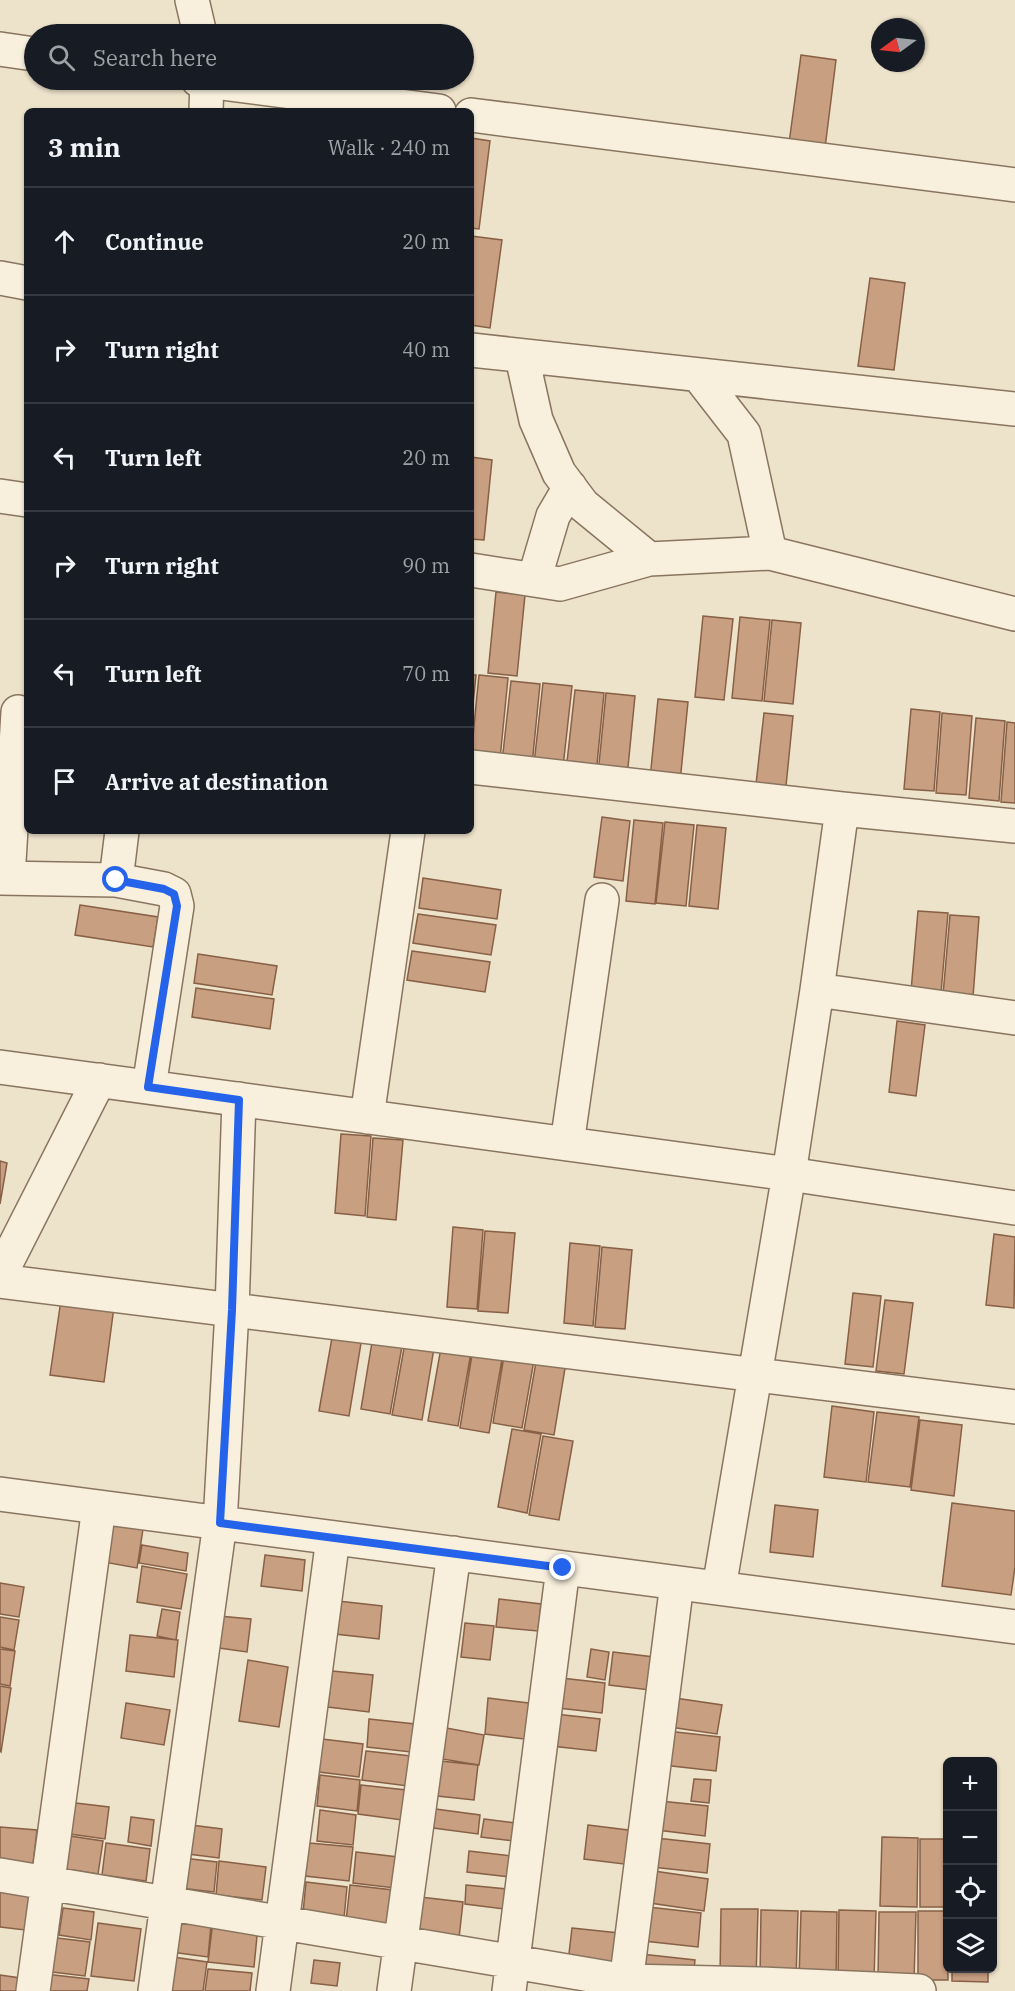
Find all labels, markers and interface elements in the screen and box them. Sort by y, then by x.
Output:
north arrow [871,18,925,72]
search box [24,24,474,90]
icon: search [45,41,78,74]
text: Search here [93,43,217,72]
text: 3 min [48,130,121,164]
text: Walk · 240 m [328,134,450,161]
icon: ahead [48,225,81,258]
text: Continue [105,227,204,256]
text: 20 m [402,228,450,255]
icon: right [48,333,81,366]
text: Turn right [105,335,219,364]
text: 40 m [402,336,450,363]
icon: left [48,441,81,474]
text: Turn left [105,443,201,472]
text: 20 m [402,444,450,471]
icon: right [48,549,81,582]
text: Turn right [105,551,219,580]
text: 90 m [402,552,450,579]
icon: left [48,657,81,690]
text: Turn left [105,659,201,688]
text: 70 m [402,660,450,687]
icon: arrive [48,765,81,798]
text: Arrive at destination [105,767,328,796]
route start [102,866,128,892]
route end [549,1554,575,1580]
map controls [943,1757,997,1973]
button: + [943,1757,997,1811]
button: − [943,1811,997,1865]
button: locate [943,1865,997,1919]
button: layers [943,1919,997,1973]

